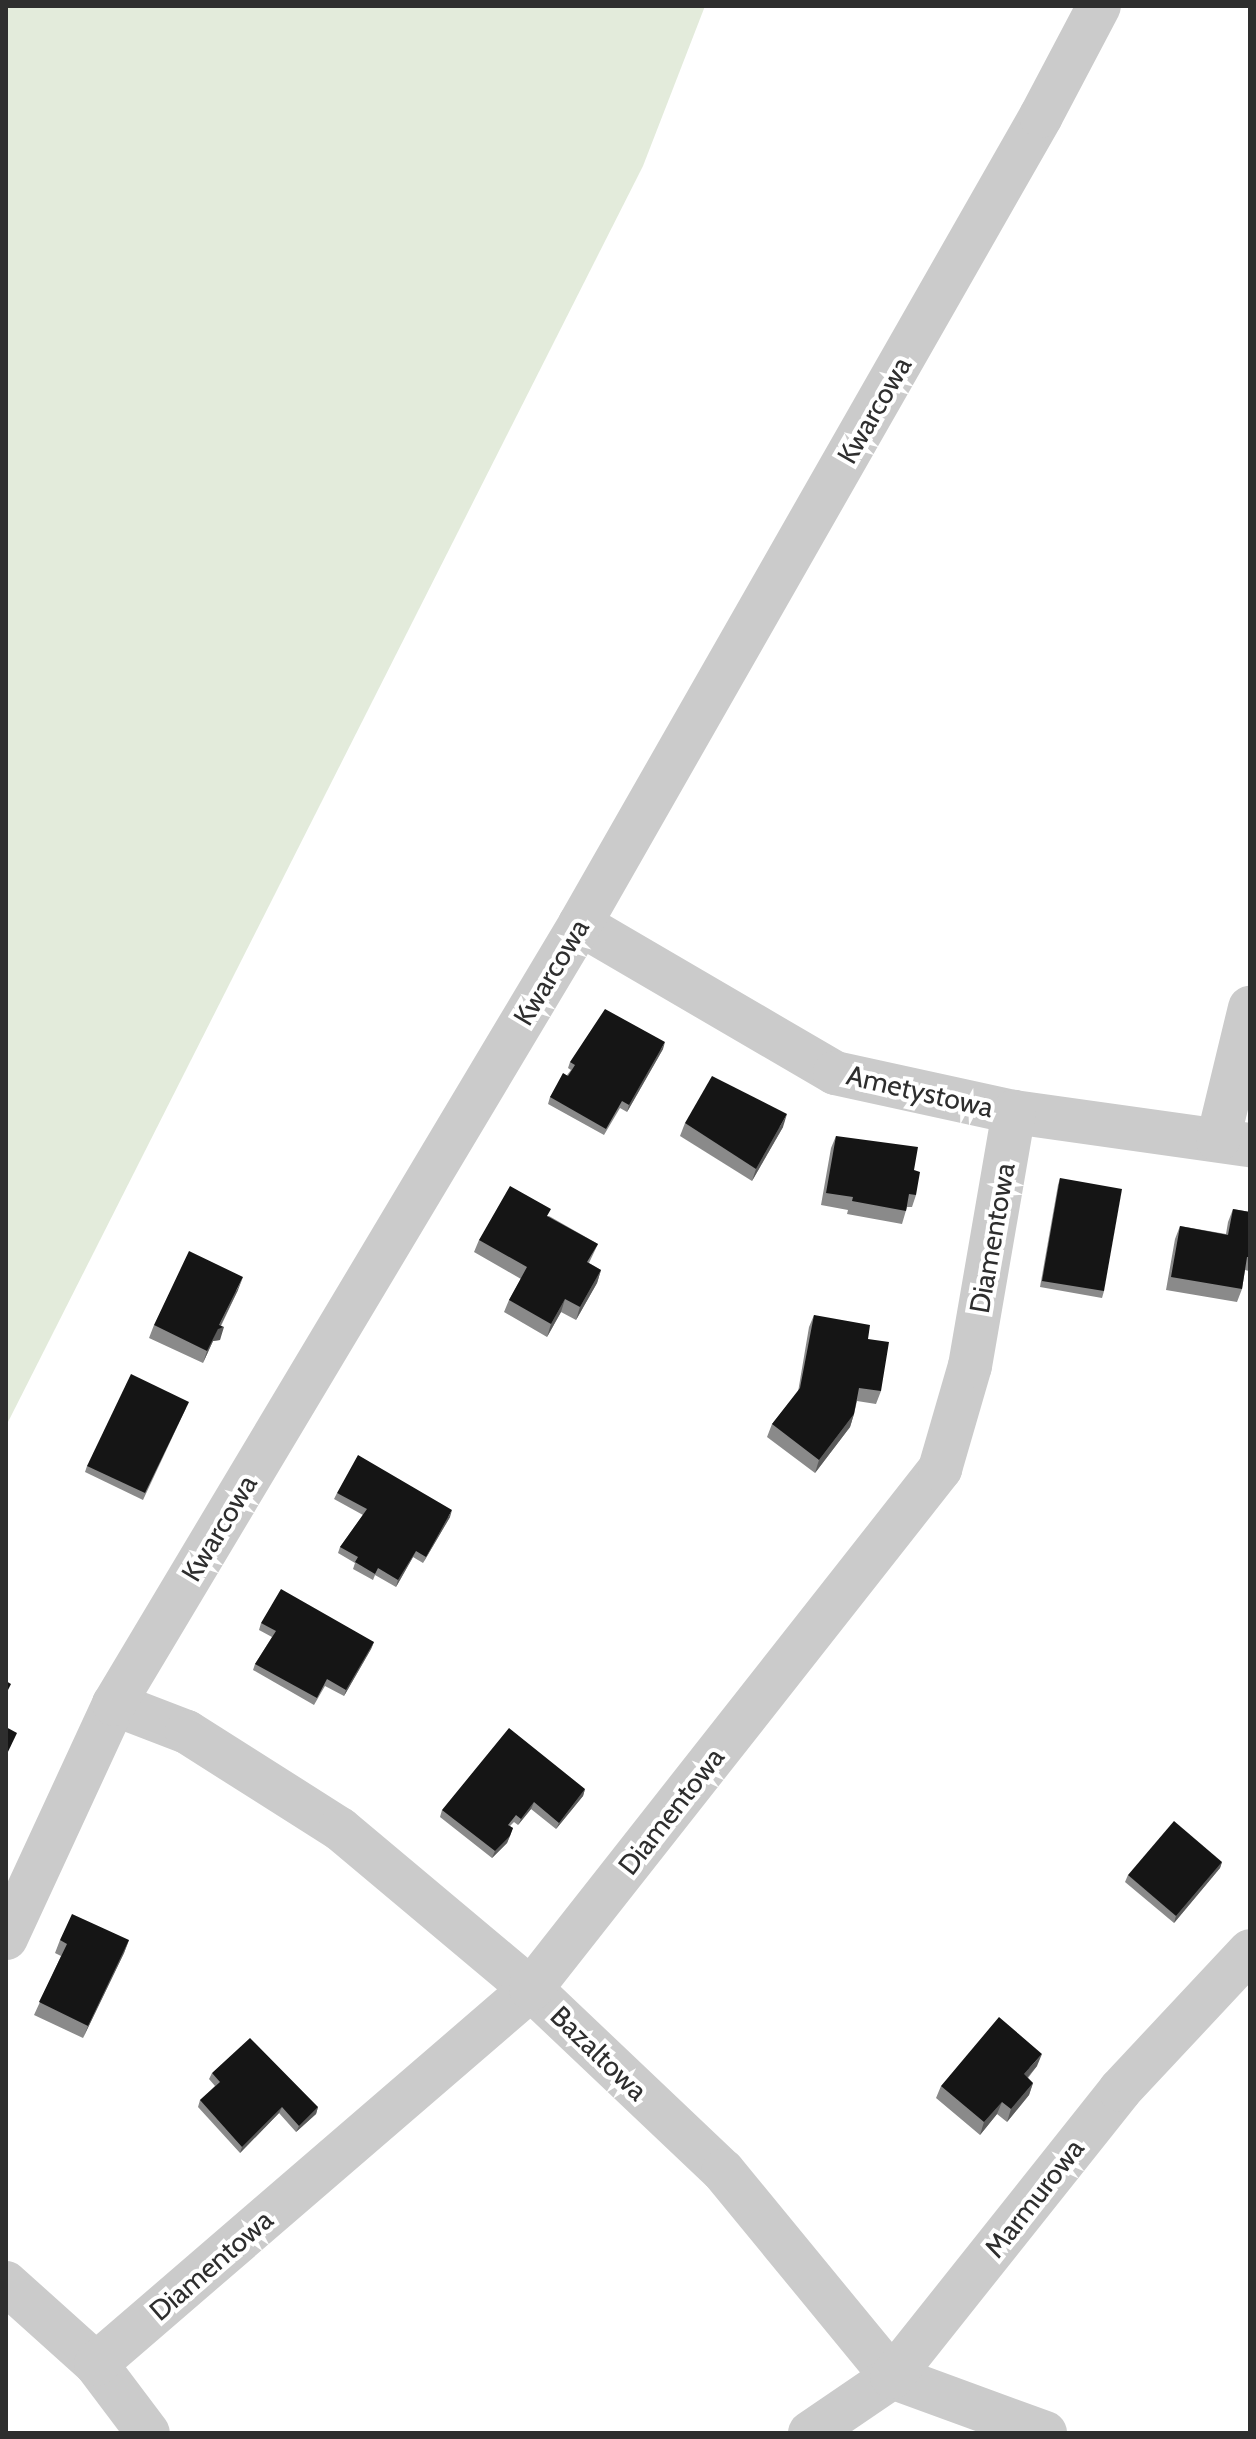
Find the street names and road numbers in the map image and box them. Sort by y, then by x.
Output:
street label: Kwarcowa [830,350,918,470]
street label: Kwarcowa [506,913,596,1031]
street label: Ametystowa [843,1058,997,1124]
street label: Diamentowa [962,1160,1022,1316]
street label: Kwarcowa [174,1469,264,1587]
street label: Diamentowa [611,1741,731,1881]
street label: Bazaltowa [544,1999,654,2107]
street label: Marmurowa [977,2132,1091,2264]
street label: Diamentowa [143,2202,279,2328]

